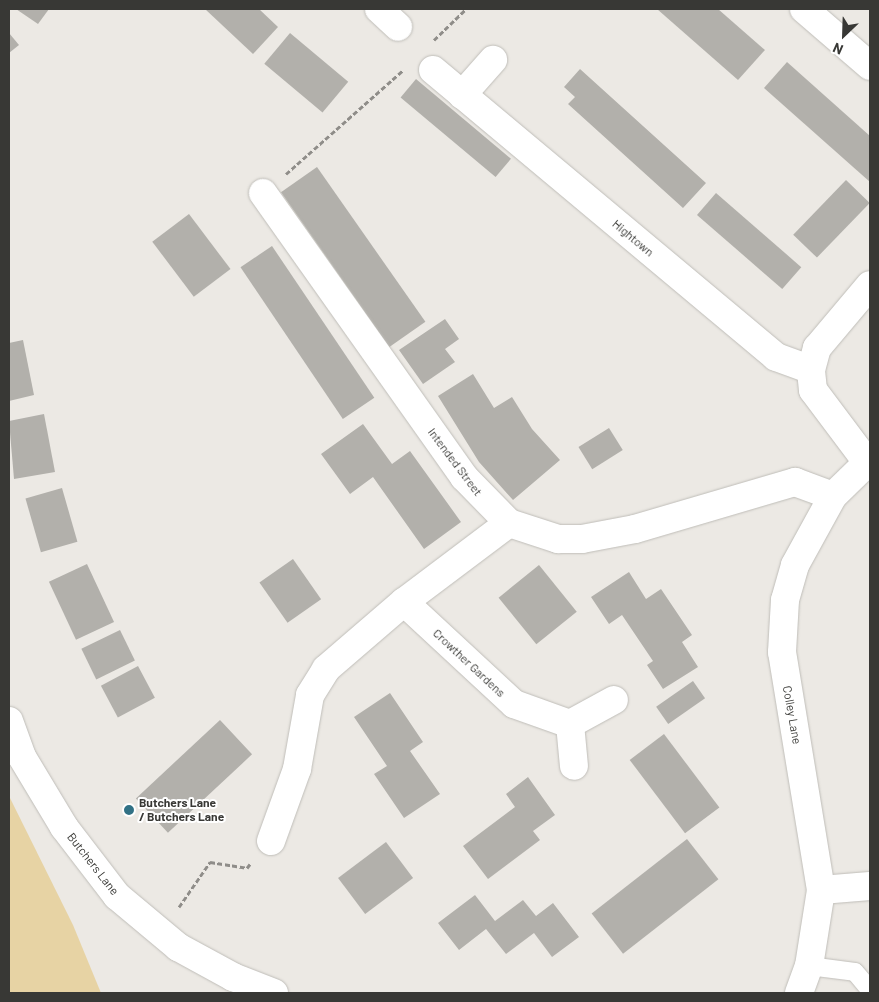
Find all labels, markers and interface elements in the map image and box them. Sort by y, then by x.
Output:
north arrow [819,10,869,60]
text: N [830,40,845,59]
street label: Hightown [609,217,657,259]
street label: Intended Street [425,425,485,499]
street label: Crowther Gardens [430,626,508,700]
street label: Colley Lane [780,685,804,745]
place label: Butchers Lane / Butchers Lane [139,796,224,824]
marker: Butchers Lane / Butchers Lane [123,804,135,816]
street label: Butchers Lane [64,830,122,898]

